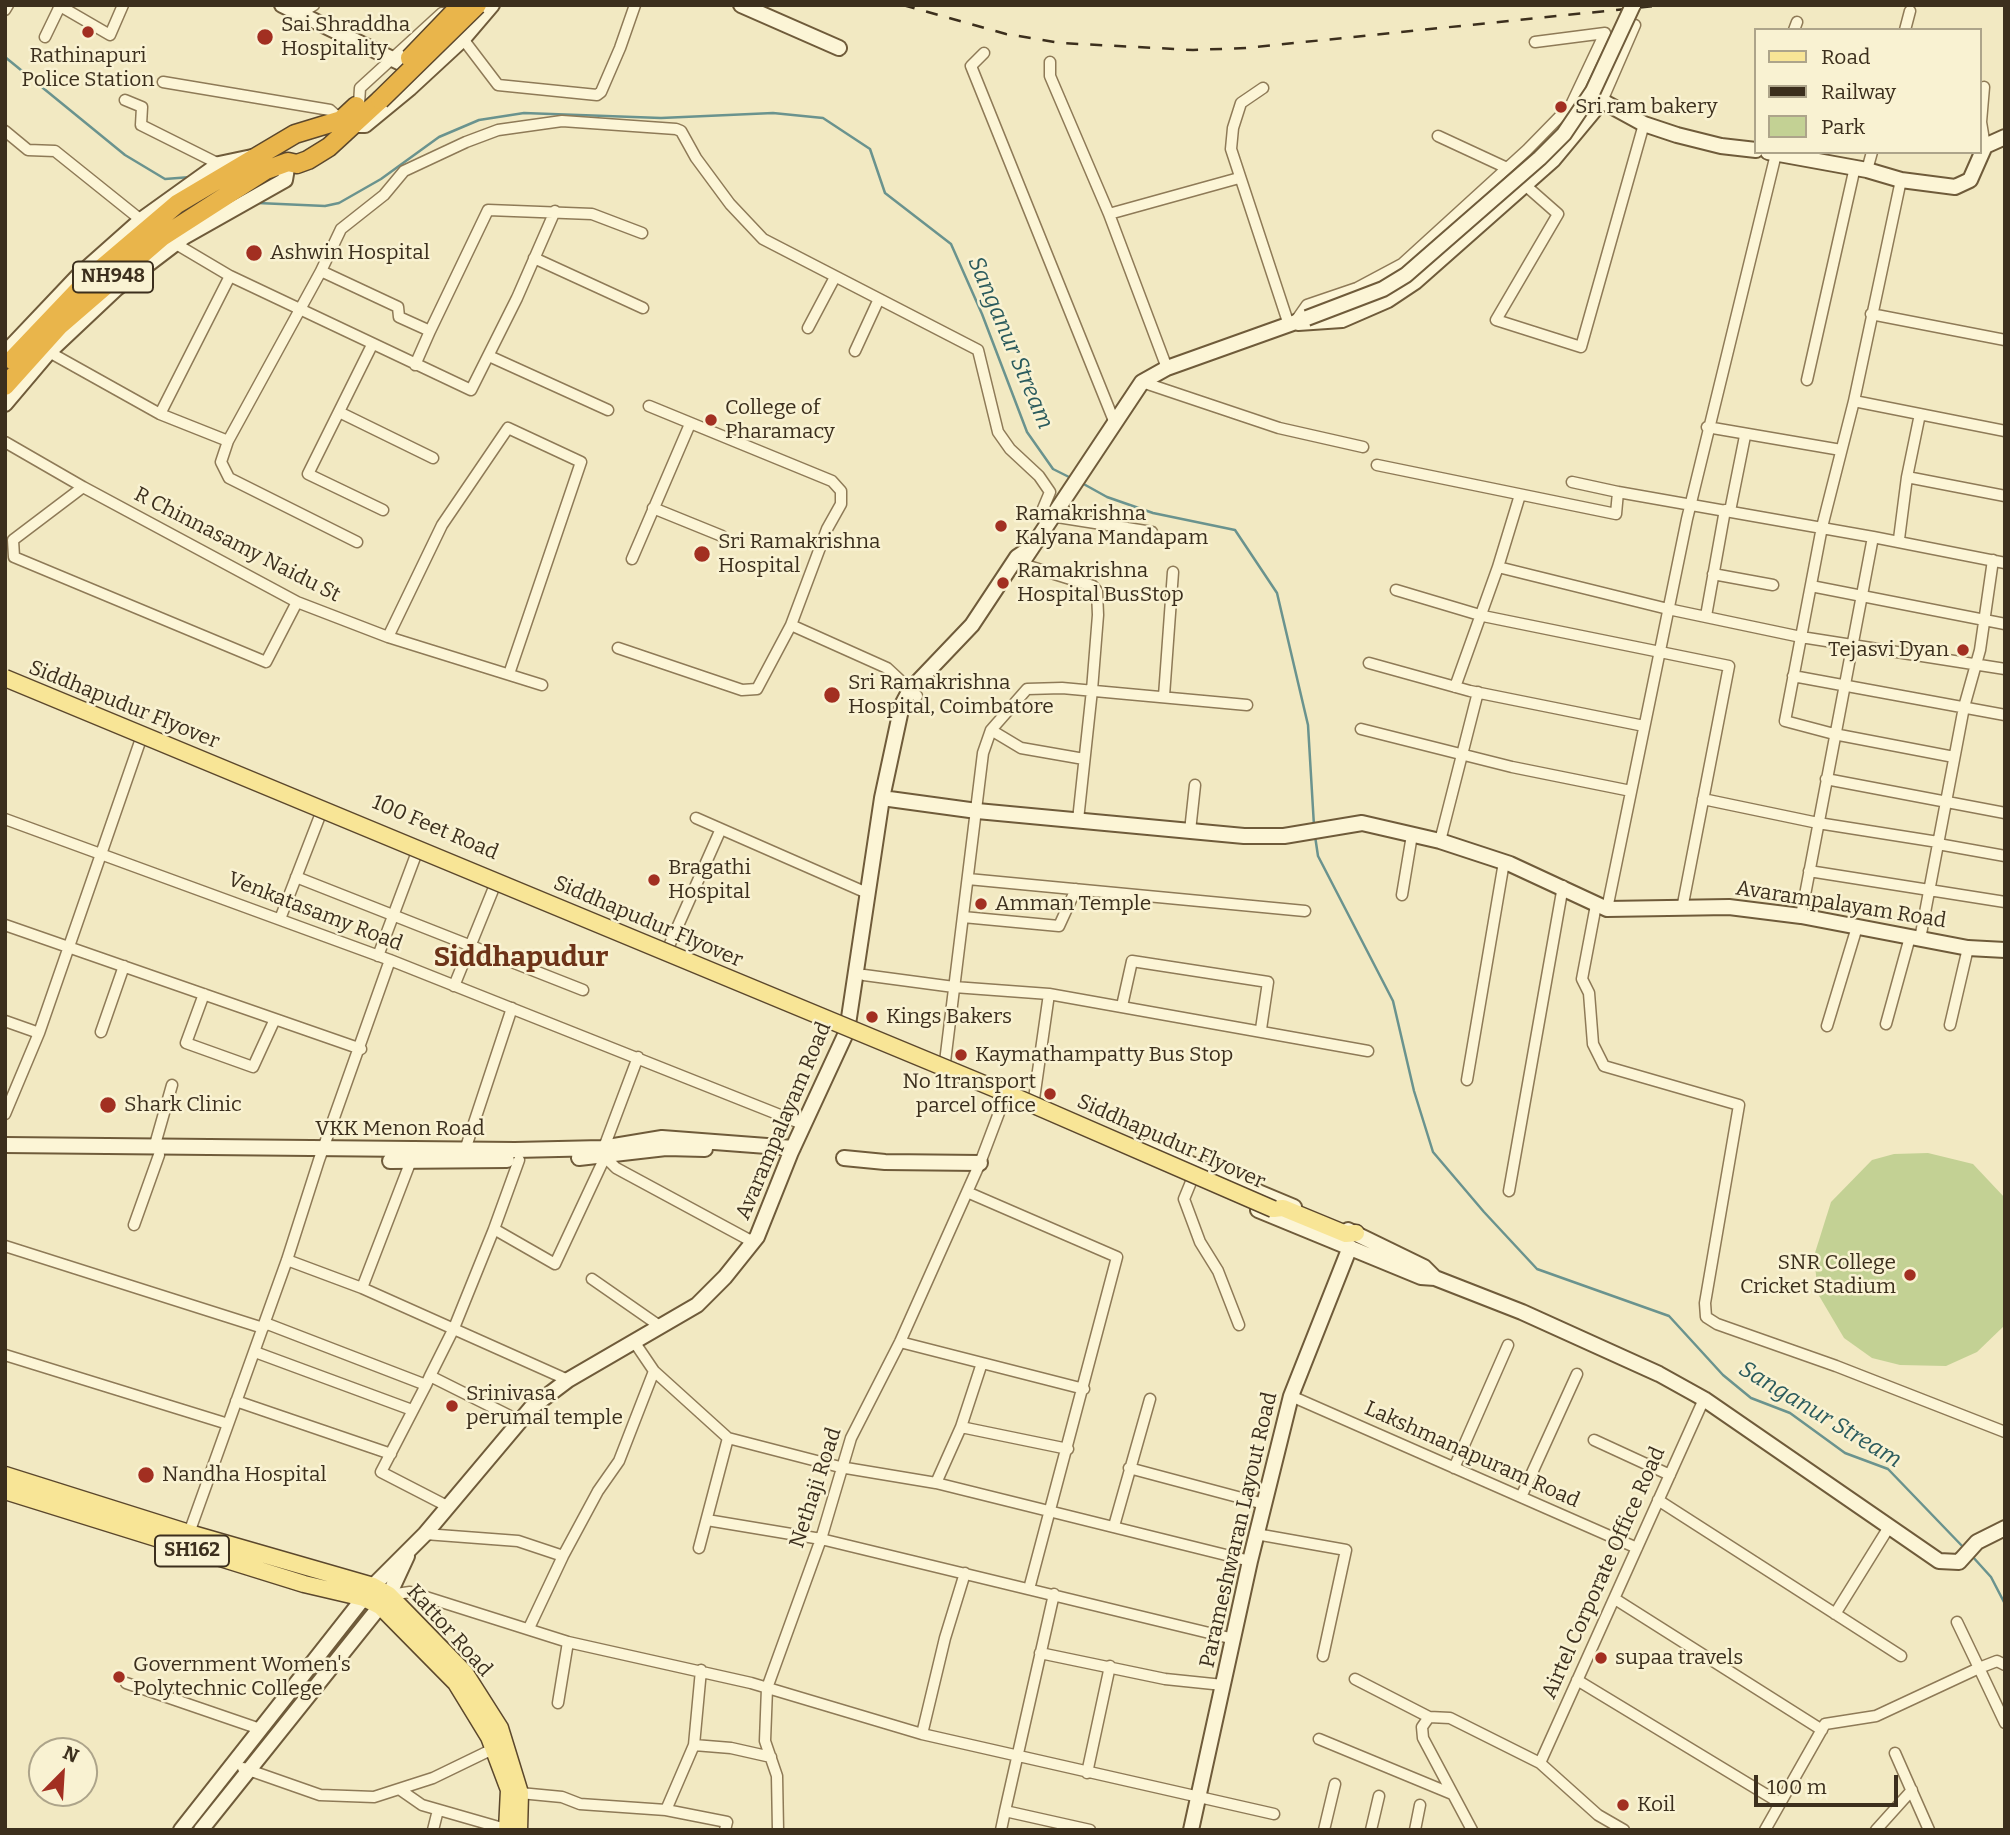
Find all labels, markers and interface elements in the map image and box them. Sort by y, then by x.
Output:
place label: Sai Shraddha Hospitality [281,12,410,62]
marker: Rathinapuri Police Station [80,24,96,40]
marker: Sai Shraddha Hospitality [255,27,275,47]
legend [1755,28,1982,154]
place label: Rathinapuri Police Station [21,43,155,93]
text: Road [1821,44,1870,70]
text: Railway [1821,79,1896,105]
place label: Sri ram bakery [1575,94,1718,120]
marker: Sri ram bakery [1553,99,1569,115]
text: Park [1821,114,1865,140]
place label: Ashwin Hospital [270,240,430,266]
marker: Ashwin Hospital [244,243,264,263]
water label: Sanganur Stream [961,253,1059,433]
road number: NH948 [73,262,153,292]
place label: College of Pharamacy [725,395,835,445]
marker: College of Pharamacy [703,412,719,428]
street label: R Chinnasamy Naidu St [130,482,344,608]
place label: Ramakrishna Kalyana Mandapam [1015,501,1208,551]
marker: Ramakrishna Kalyana Mandapam [993,518,1009,534]
place label: Sri Ramakrishna Hospital [718,529,881,579]
marker: Sri Ramakrishna Hospital [692,544,712,564]
place label: Ramakrishna Hospital BusStop [1017,558,1184,608]
marker: Ramakrishna Hospital BusStop [995,575,1011,591]
place label: Tejasvi Dyan [1828,637,1949,663]
marker: Tejasvi Dyan [1955,642,1971,658]
street label: Siddhapudur Flyover [25,655,223,755]
place label: Sri Ramakrishna Hospital, Coimbatore [848,670,1054,720]
marker: Sri Ramakrishna Hospital, Coimbatore [822,685,842,705]
street label: 100 Feet Road [368,790,502,866]
place label: Bragathi Hospital [668,855,751,905]
street label: Venkatasamy Road [224,867,406,957]
street label: Siddhapudur Flyover [550,871,746,973]
marker: Bragathi Hospital [646,872,662,888]
street label: Avarampalayam Road [1734,876,1948,934]
place label: Amman Temple [995,891,1151,917]
marker: Amman Temple [973,896,989,912]
district label: Siddhapudur [434,941,608,975]
place label: Kings Bakers [886,1004,1012,1030]
marker: Kings Bakers [864,1009,880,1025]
street label: Avarampalayam Road [731,1018,837,1224]
place label: Kaymathampatty Bus Stop [975,1042,1233,1068]
marker: Kaymathampatty Bus Stop [953,1047,969,1063]
place label: No 1transport parcel office [902,1069,1036,1119]
marker: No 1transport parcel office [1042,1086,1058,1102]
street label: Siddhapudur Flyover [1073,1089,1269,1195]
place label: Shark Clinic [124,1092,242,1118]
marker: Shark Clinic [98,1095,118,1115]
street label: VKK Menon Road [315,1116,485,1142]
place label: SNR College Cricket Stadium [1740,1250,1896,1300]
marker: SNR College Cricket Stadium [1902,1267,1918,1283]
water label: Sanganur Stream [1734,1356,1906,1474]
place label: Srinivasa perumal temple [466,1381,623,1431]
street label: Parameshwaran Layout Road [1195,1390,1283,1670]
street label: Lakshmanapuram Road [1361,1396,1583,1514]
marker: Srinivasa perumal temple [444,1398,460,1414]
street label: Nethaji Road [785,1425,847,1551]
street label: Airtel Corporate Office Road [1537,1443,1671,1703]
place label: Nandha Hospital [162,1462,326,1488]
marker: Nandha Hospital [136,1465,156,1485]
road number: SH162 [155,1536,229,1567]
street label: Kattor Road [401,1580,497,1682]
place label: supaa travels [1615,1645,1743,1671]
marker: supaa travels [1593,1650,1609,1666]
place label: Government Women's Polytechnic College [133,1652,351,1702]
marker: Government Women's Polytechnic College [111,1669,127,1685]
north arrow [28,1737,98,1807]
text: N [60,1741,82,1768]
scale bar [1758,1762,1902,1806]
text: 100 m [1767,1774,1827,1800]
place label: Koil [1637,1792,1675,1818]
marker: Koil [1615,1797,1631,1813]

